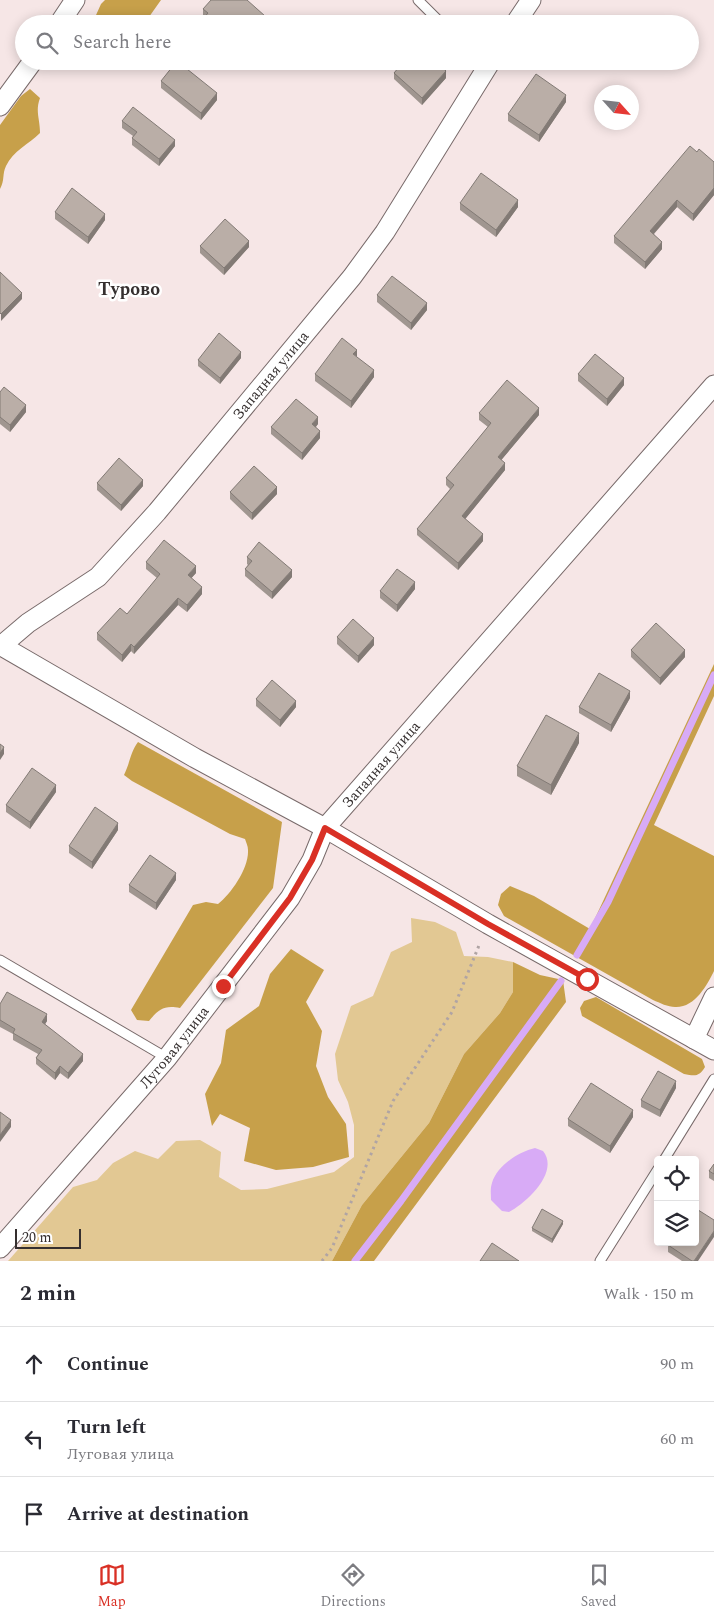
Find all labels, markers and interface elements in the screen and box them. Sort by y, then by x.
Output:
search box [15,15,699,70]
text: Search here [73,28,172,57]
icon: search [33,29,61,57]
north arrow [594,85,639,130]
district label: Турово [98,276,160,303]
street label: Западная улица [227,325,315,425]
street label: Западная улица [336,715,427,813]
route start [576,968,599,991]
route end [212,975,235,998]
street label: Луговая улица [134,1001,215,1094]
map controls [654,1156,699,1246]
button: locate [654,1156,699,1201]
button: layers [654,1201,699,1246]
scale bar [15,1226,81,1249]
text: 20 m [22,1227,52,1248]
text: 2 min [20,1278,76,1310]
text: Walk · 150 m [603,1282,694,1306]
icon: ahead [20,1350,48,1378]
text: Continue [67,1350,149,1379]
text: 90 m [660,1352,694,1376]
text: Turn left [67,1413,146,1442]
icon: left [20,1425,48,1453]
text: 60 m [660,1427,694,1451]
text: Луговая улица [67,1442,174,1466]
icon: arrive [20,1500,48,1528]
text: Arrive at destination [67,1500,249,1529]
tab: Map [97,1561,126,1612]
tab: Directions [320,1561,386,1612]
tab: Saved [581,1561,617,1612]

